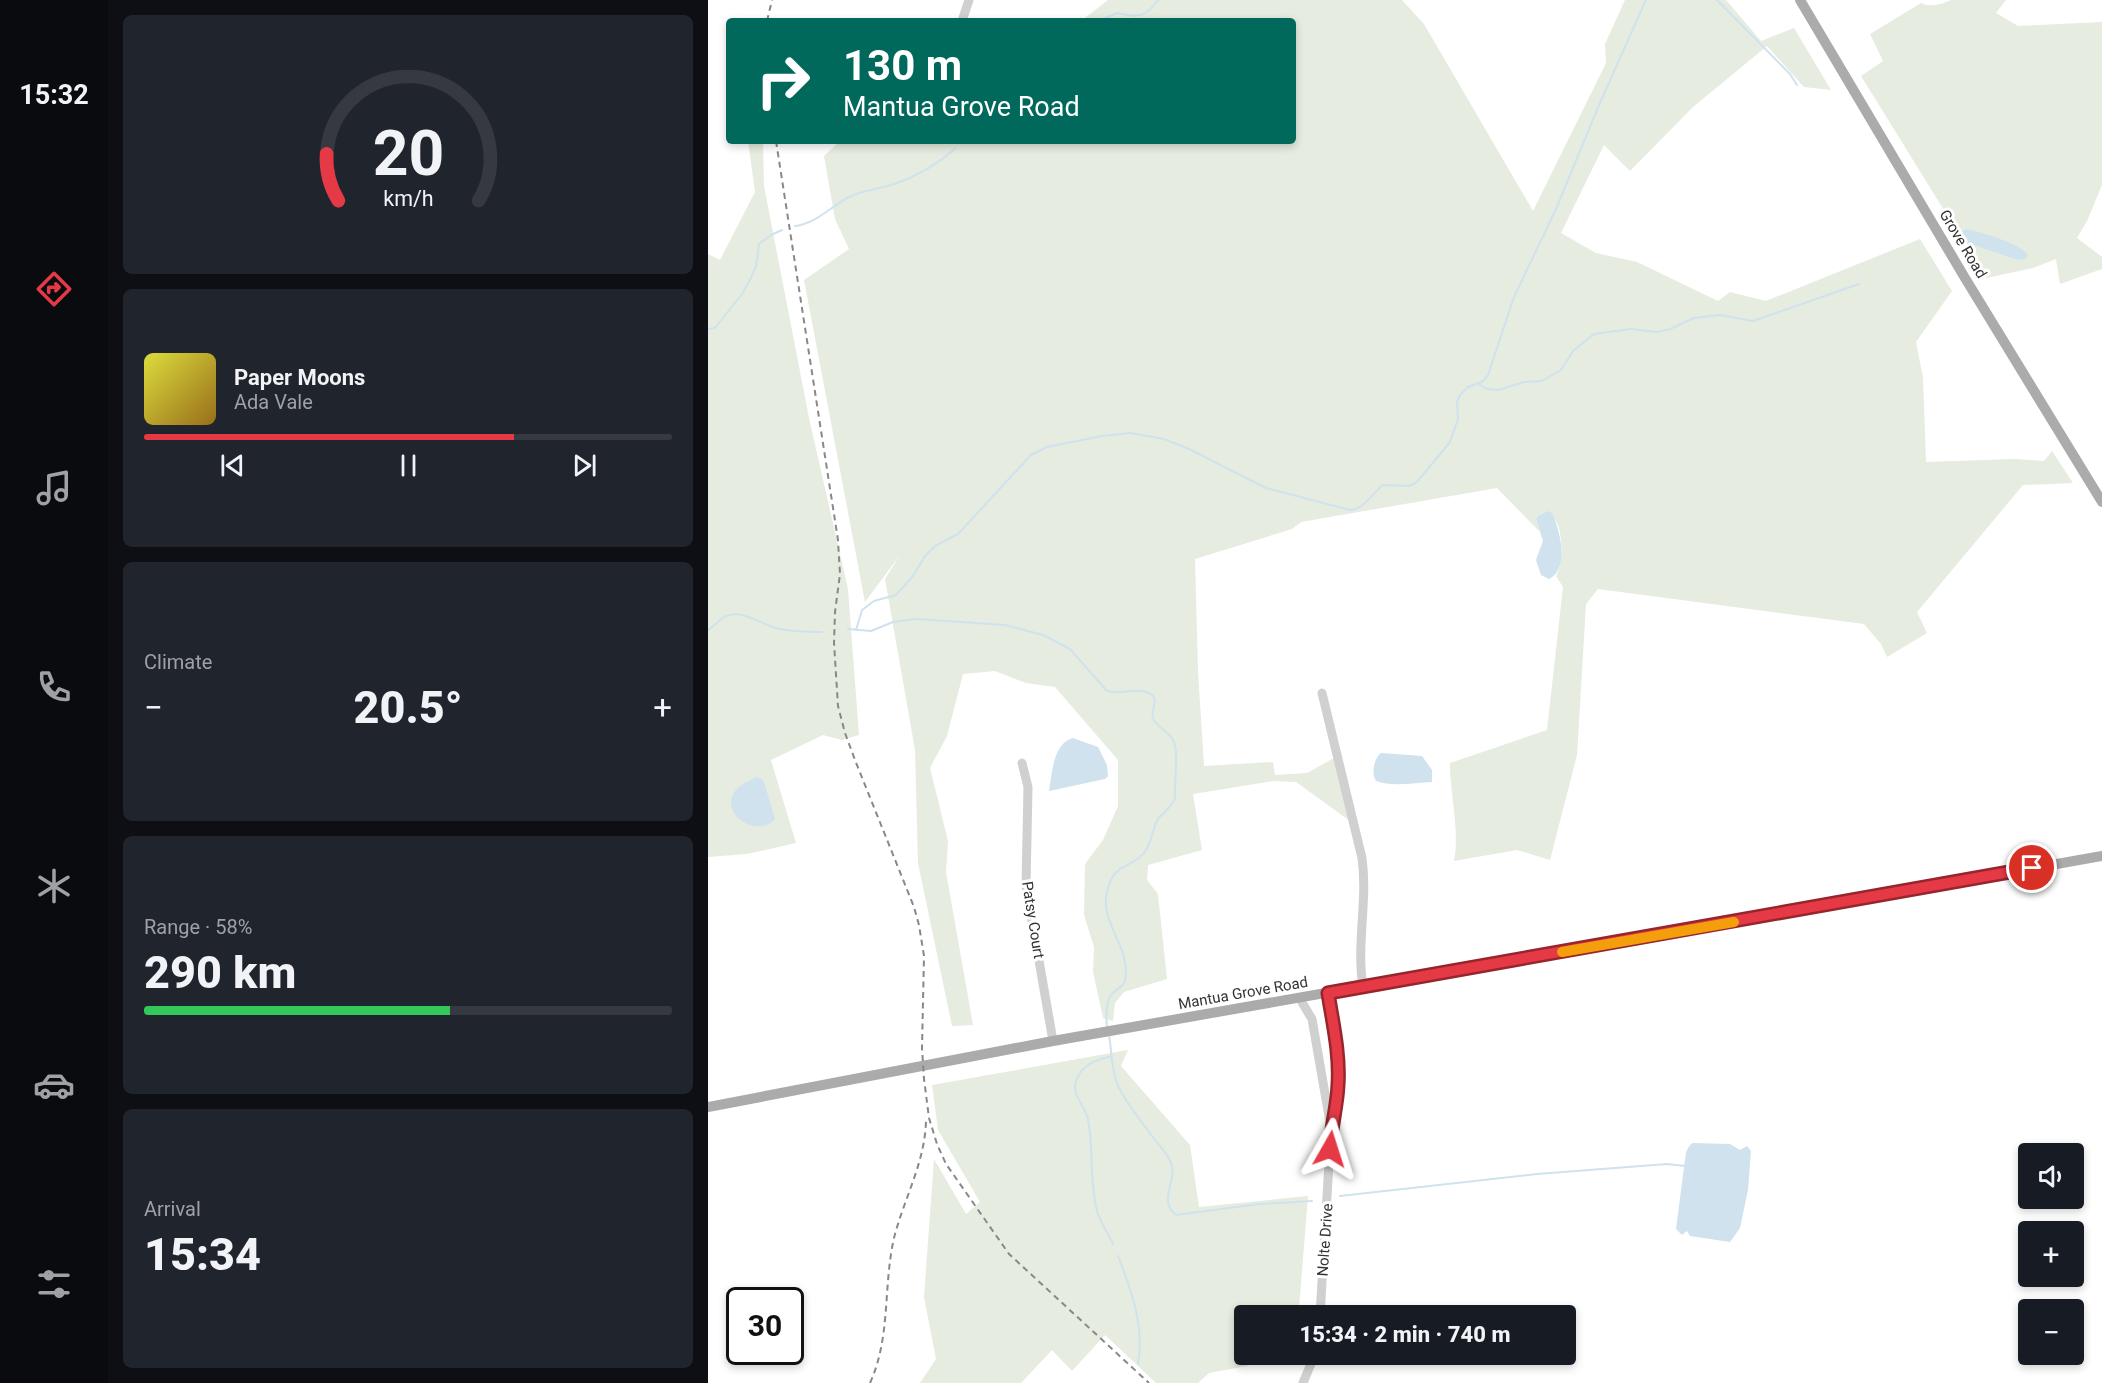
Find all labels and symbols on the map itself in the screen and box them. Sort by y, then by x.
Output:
street label: Grove Road [1935,206,1991,282]
pin [2006,842,2057,893]
street label: Patsy Court [1018,880,1048,960]
street label: Mantua Grove Road [1177,973,1309,1013]
position arrow [1298,1117,1362,1181]
street label: Nolte Drive [1313,1203,1337,1277]
speed limit sign: 30 [726,1287,804,1365]

